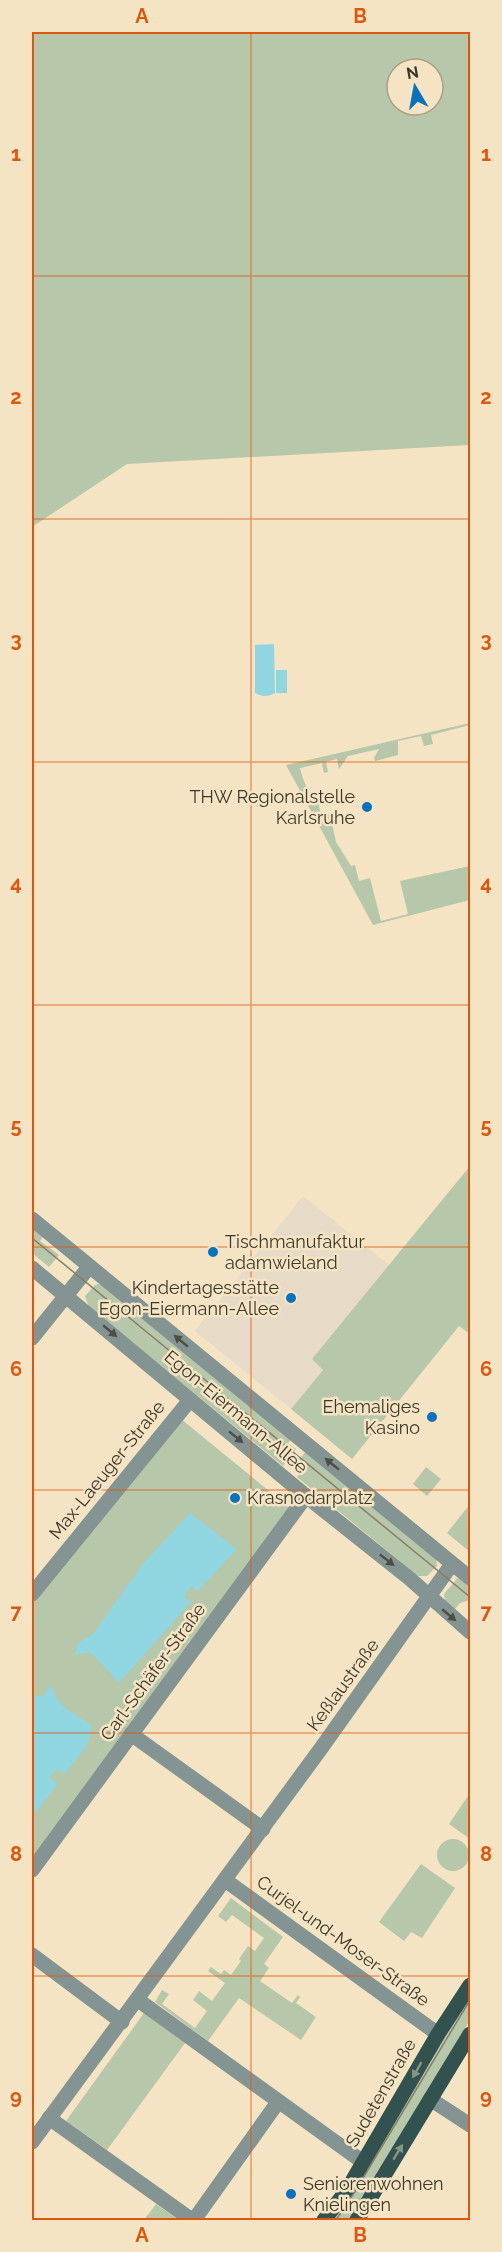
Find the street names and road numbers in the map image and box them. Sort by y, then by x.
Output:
street label: Egon-Eiermann-Allee [160,1346,312,1478]
street label: Max-Laeuger-Straße [44,1396,169,1543]
street label: Carl-Schäfer-Straße [96,1599,210,1744]
street label: Keßlaustraße [302,1634,383,1735]
street label: Curjel-und-Moser-Straße [253,1871,434,2011]
street label: Sudetenstraße [341,2035,420,2151]

